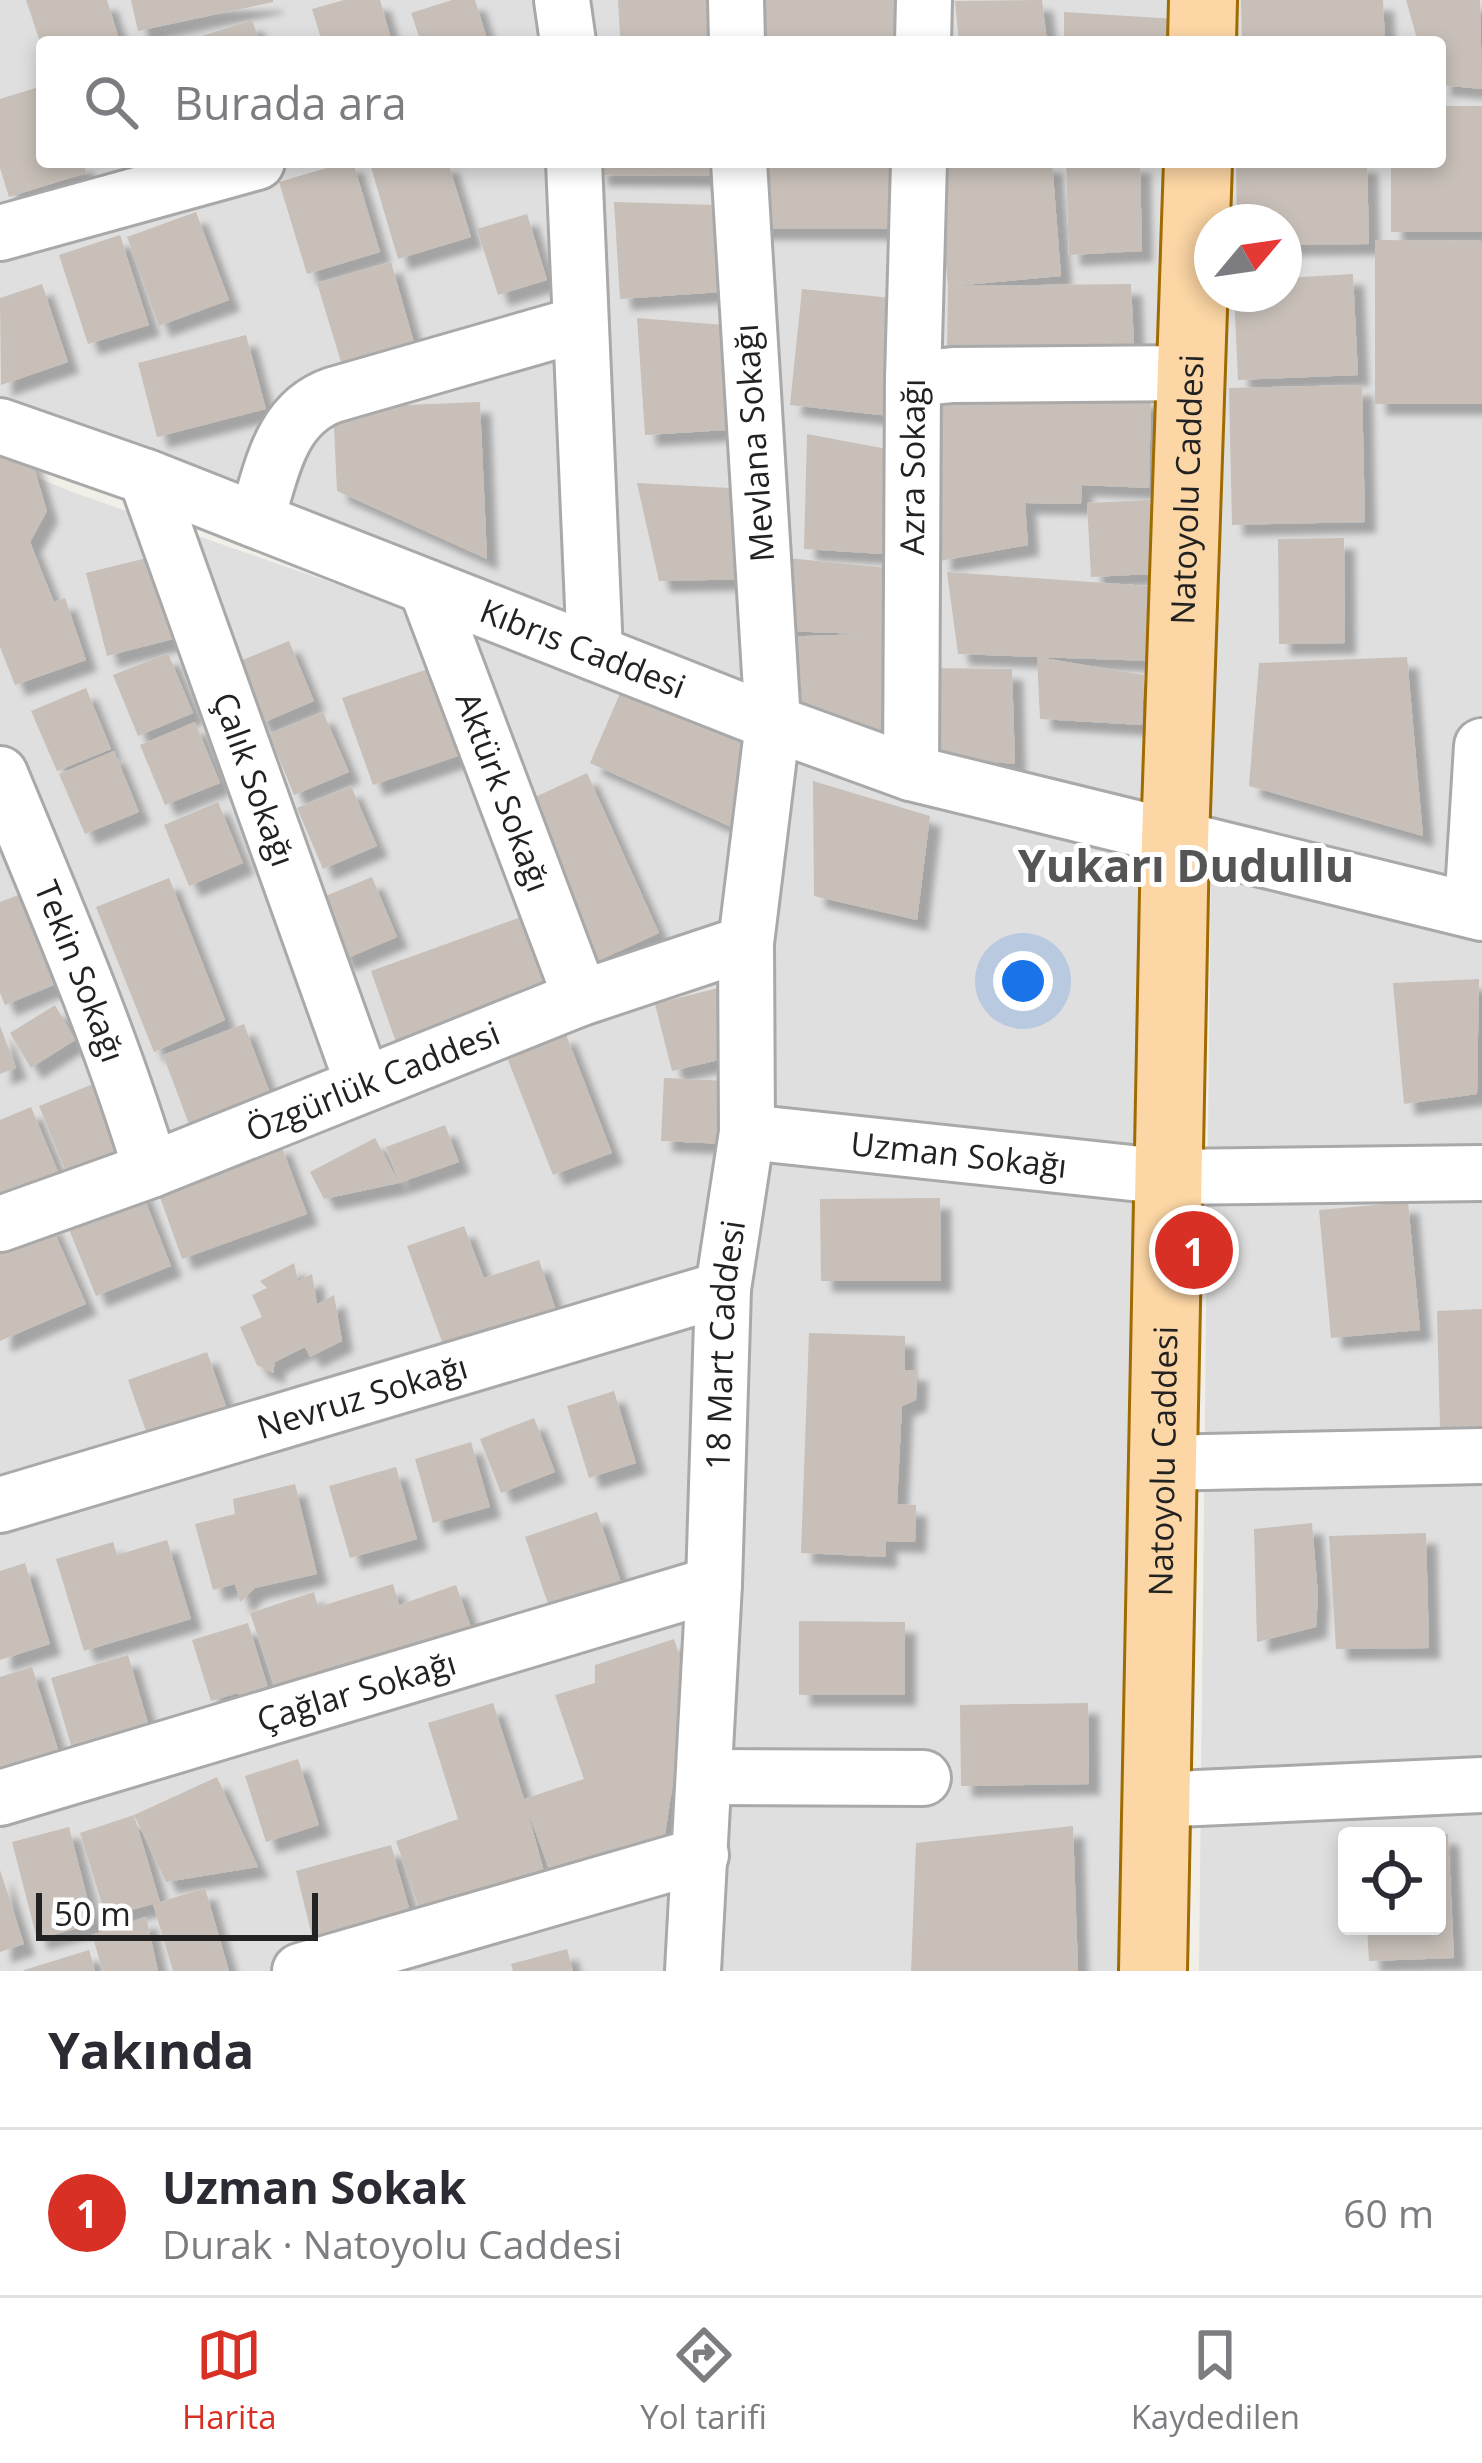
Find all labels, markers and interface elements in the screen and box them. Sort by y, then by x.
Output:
search box [36,36,1446,168]
icon: search [78,69,144,135]
text: Burada ara [174,72,407,133]
north arrow [1194,204,1302,312]
street label: Mevlana Sokağı [723,323,784,564]
street label: Natoyolu Caddesi [1159,353,1213,625]
street label: Azra Sokağı [889,379,935,555]
street label: Kıbrıs Caddesi [474,587,692,709]
street label: Çalık Sokağı [203,686,306,872]
street label: Aktürk Sokağı [446,686,562,898]
district label: Yukarı Dudullu [1018,834,1354,895]
street label: Tekin Sokağı [25,874,136,1068]
your location [993,951,1053,1011]
street label: Özgürlük Caddesi [239,1010,506,1152]
street label: Uzman Sokağı [848,1120,1069,1188]
pin: 1 [1155,1205,1233,1295]
street label: 18 Mart Caddesi [694,1217,755,1470]
street label: Natoyolu Caddesi [1137,1325,1188,1597]
street label: Nevruz Sokağı [251,1344,473,1449]
street label: Çağlar Sokağı [251,1640,461,1742]
map controls [1338,1827,1446,1935]
button: locate [1338,1827,1446,1935]
scale bar [36,1887,318,1940]
text: 50 m [54,1891,131,1936]
text: Yakında [48,2014,254,2084]
text: Uzman Sokak [162,2156,466,2217]
text: 1 [76,2186,98,2239]
text: 60 m [1343,2186,1434,2239]
text: Durak · Natoyolu Caddesi [162,2217,622,2270]
tab: Harita [182,2322,276,2439]
tab: Yol tarifi [640,2322,767,2439]
tab: Kaydedilen [1131,2322,1300,2439]

